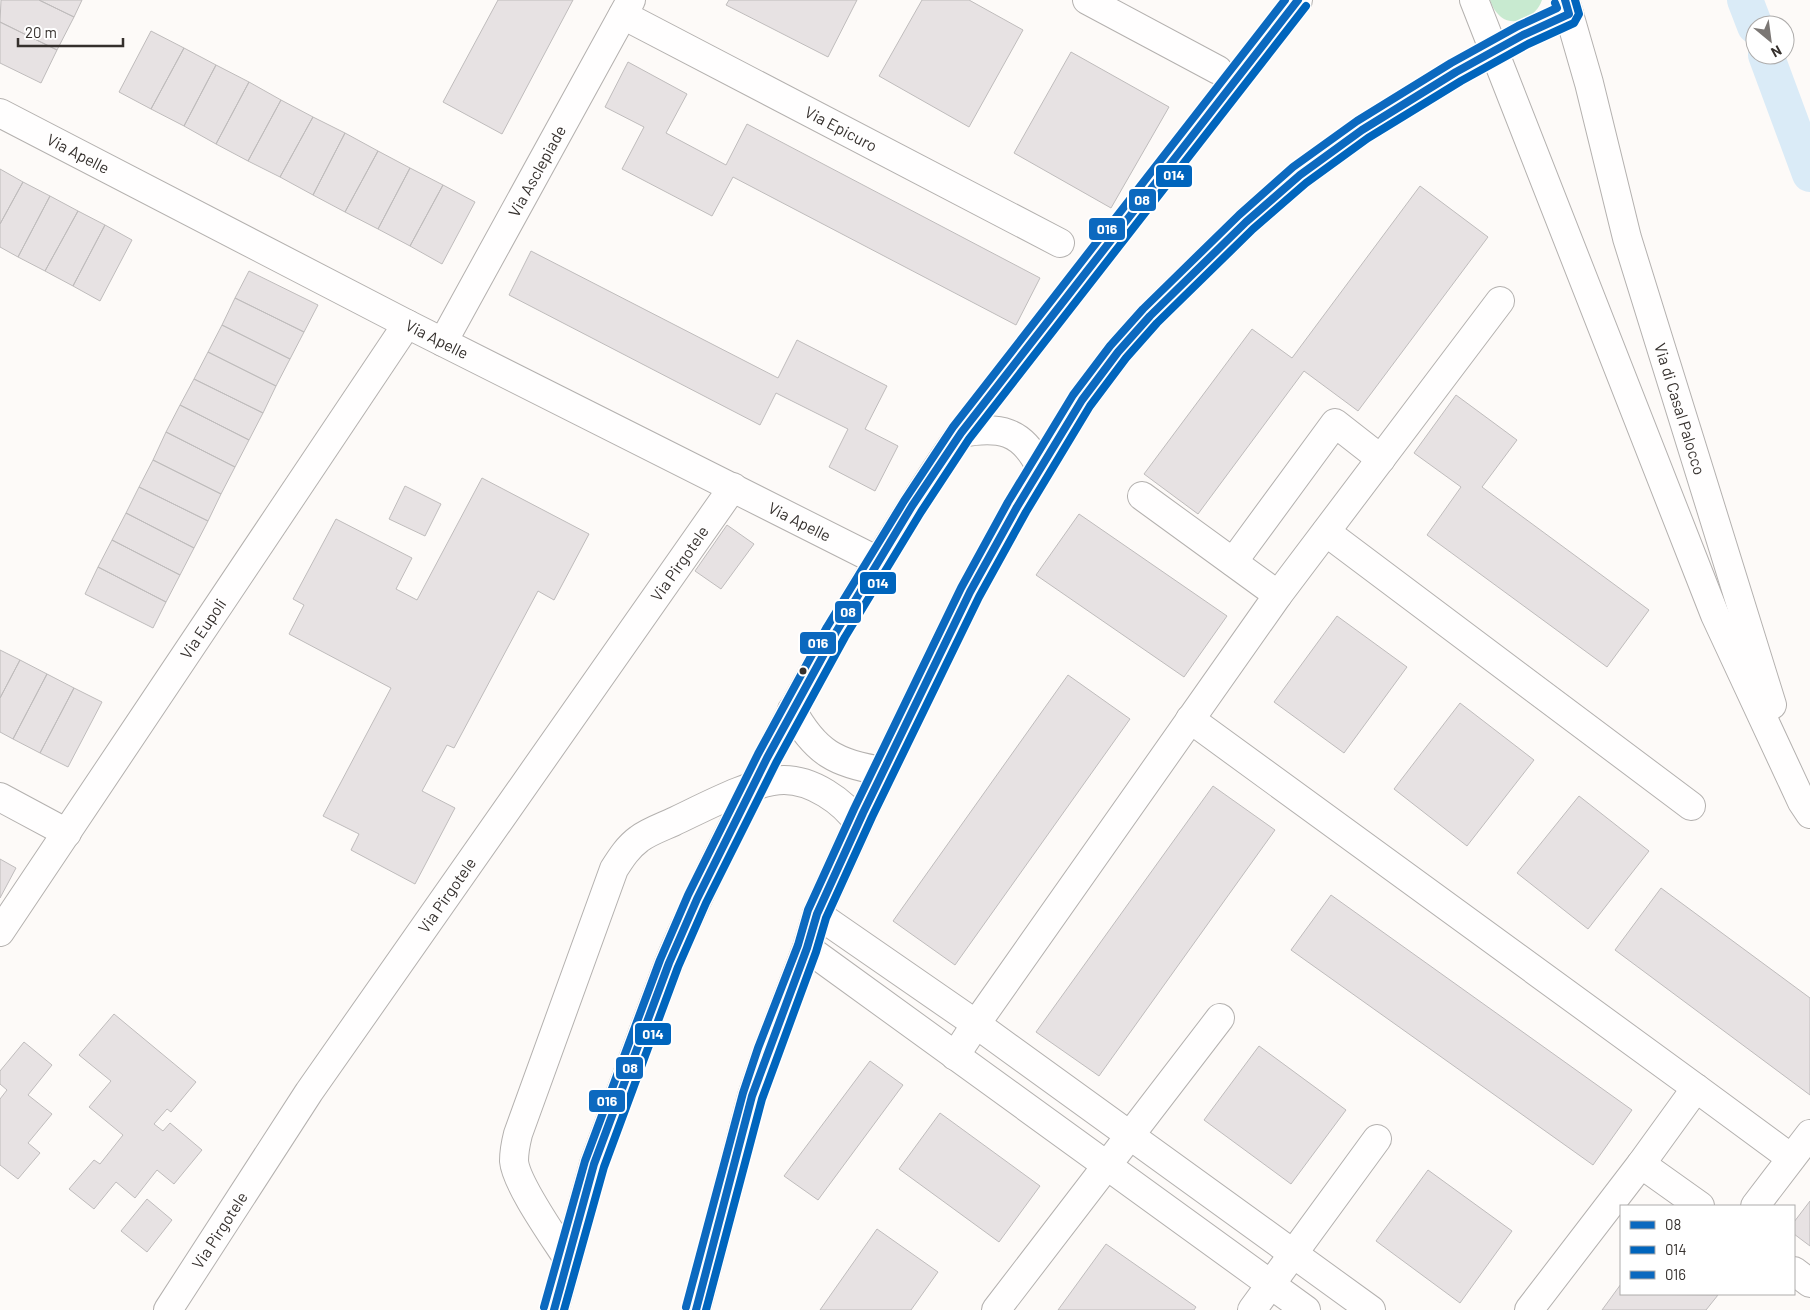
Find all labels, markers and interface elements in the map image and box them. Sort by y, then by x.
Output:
scale bar [18,15,122,47]
north arrow [1745,15,1795,65]
text: 20 m [25,23,57,41]
text: N [1768,42,1785,61]
street label: Via Epicuro [802,102,881,155]
street label: Via Asclepiade [504,122,569,220]
street label: Via Apelle [44,129,113,177]
line badge: 014 [1155,164,1193,188]
text: 014 [1163,166,1185,183]
line badge: 08 [1128,188,1157,212]
text: 08 [1134,191,1150,208]
line badge: 016 [1088,217,1126,241]
text: 016 [1097,220,1118,237]
street label: Via Apelle [403,315,472,362]
street label: Via di Casal Palocco [1651,341,1710,477]
street label: Via Apelle [765,497,834,545]
street label: Via Pirgotele [646,522,712,605]
line badge: 014 [859,571,897,595]
text: 014 [867,574,889,591]
street label: Via Eupoli [176,595,230,662]
line badge: 08 [834,600,862,624]
text: 08 [840,603,856,620]
line badge: 016 [799,631,837,655]
text: 016 [808,634,829,651]
unlabelled marker [798,666,808,676]
street label: Via Pirgotele [414,854,479,936]
line badge: 014 [634,1022,672,1046]
text: 014 [642,1025,664,1042]
line badge: 08 [615,1056,644,1080]
text: 08 [622,1059,638,1076]
line badge: 016 [588,1089,626,1113]
text: 016 [597,1092,618,1109]
street label: Via Pirgotele [187,1188,251,1272]
legend [1620,1205,1795,1295]
text: 08 [1665,1215,1681,1233]
text: 014 [1665,1240,1687,1258]
text: 016 [1665,1265,1686,1283]

